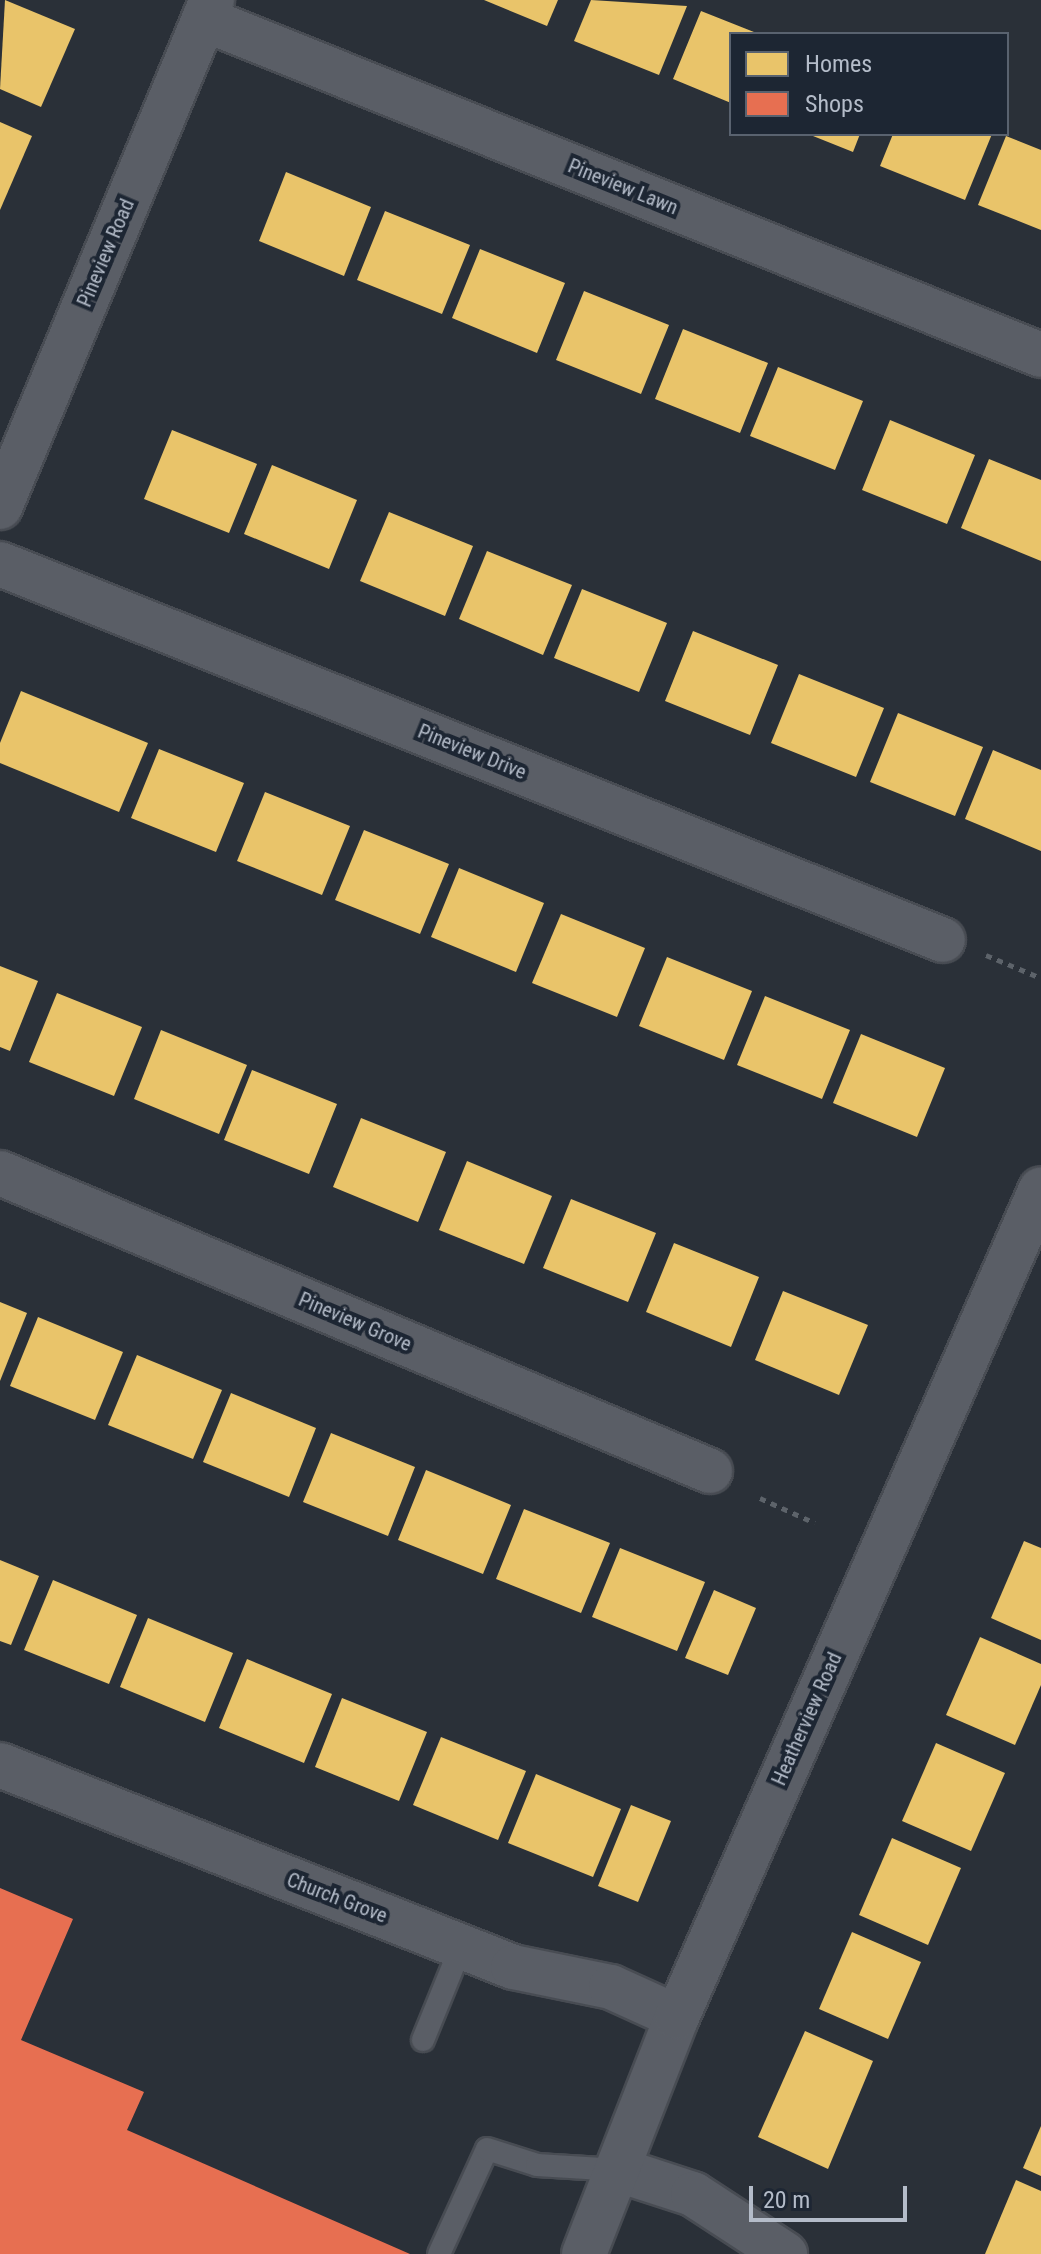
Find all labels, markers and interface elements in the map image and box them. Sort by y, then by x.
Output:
legend [729,32,1009,136]
text: Homes [805,50,872,78]
text: Shops [805,90,864,118]
street label: Pineview Lawn [564,154,682,220]
street label: Pineview Road [73,195,139,311]
street label: Pineview Drive [414,719,530,785]
street label: Pineview Grove [295,1287,415,1357]
street label: Heatherview Road [767,1649,847,1789]
street label: Church Grove [283,1868,391,1928]
scale bar [753,2170,911,2220]
text: 20 m [763,2186,810,2214]

